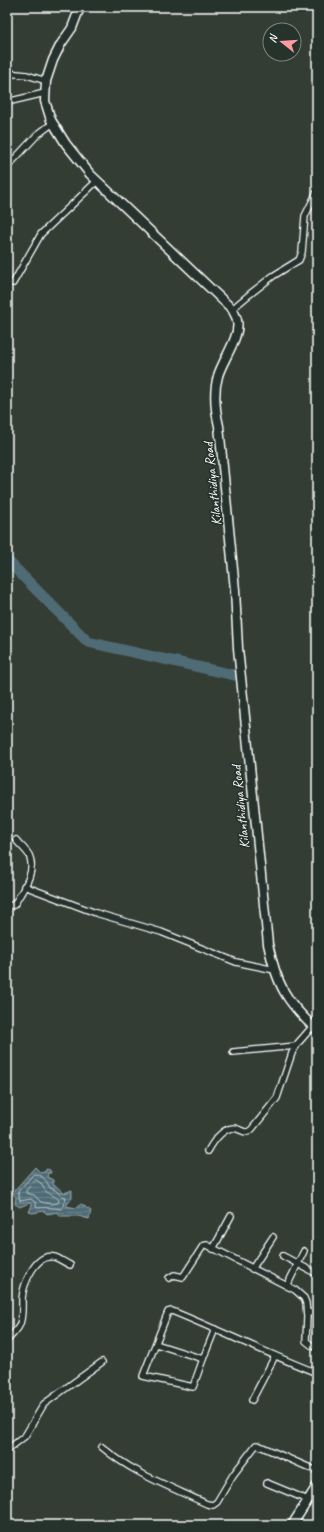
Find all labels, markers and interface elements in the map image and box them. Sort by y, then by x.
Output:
north arrow [262,22,302,62]
text: N [265,32,281,44]
street label: Kilanthidiya Road [199,439,225,526]
street label: Kilanthidiya Road [227,762,253,849]

